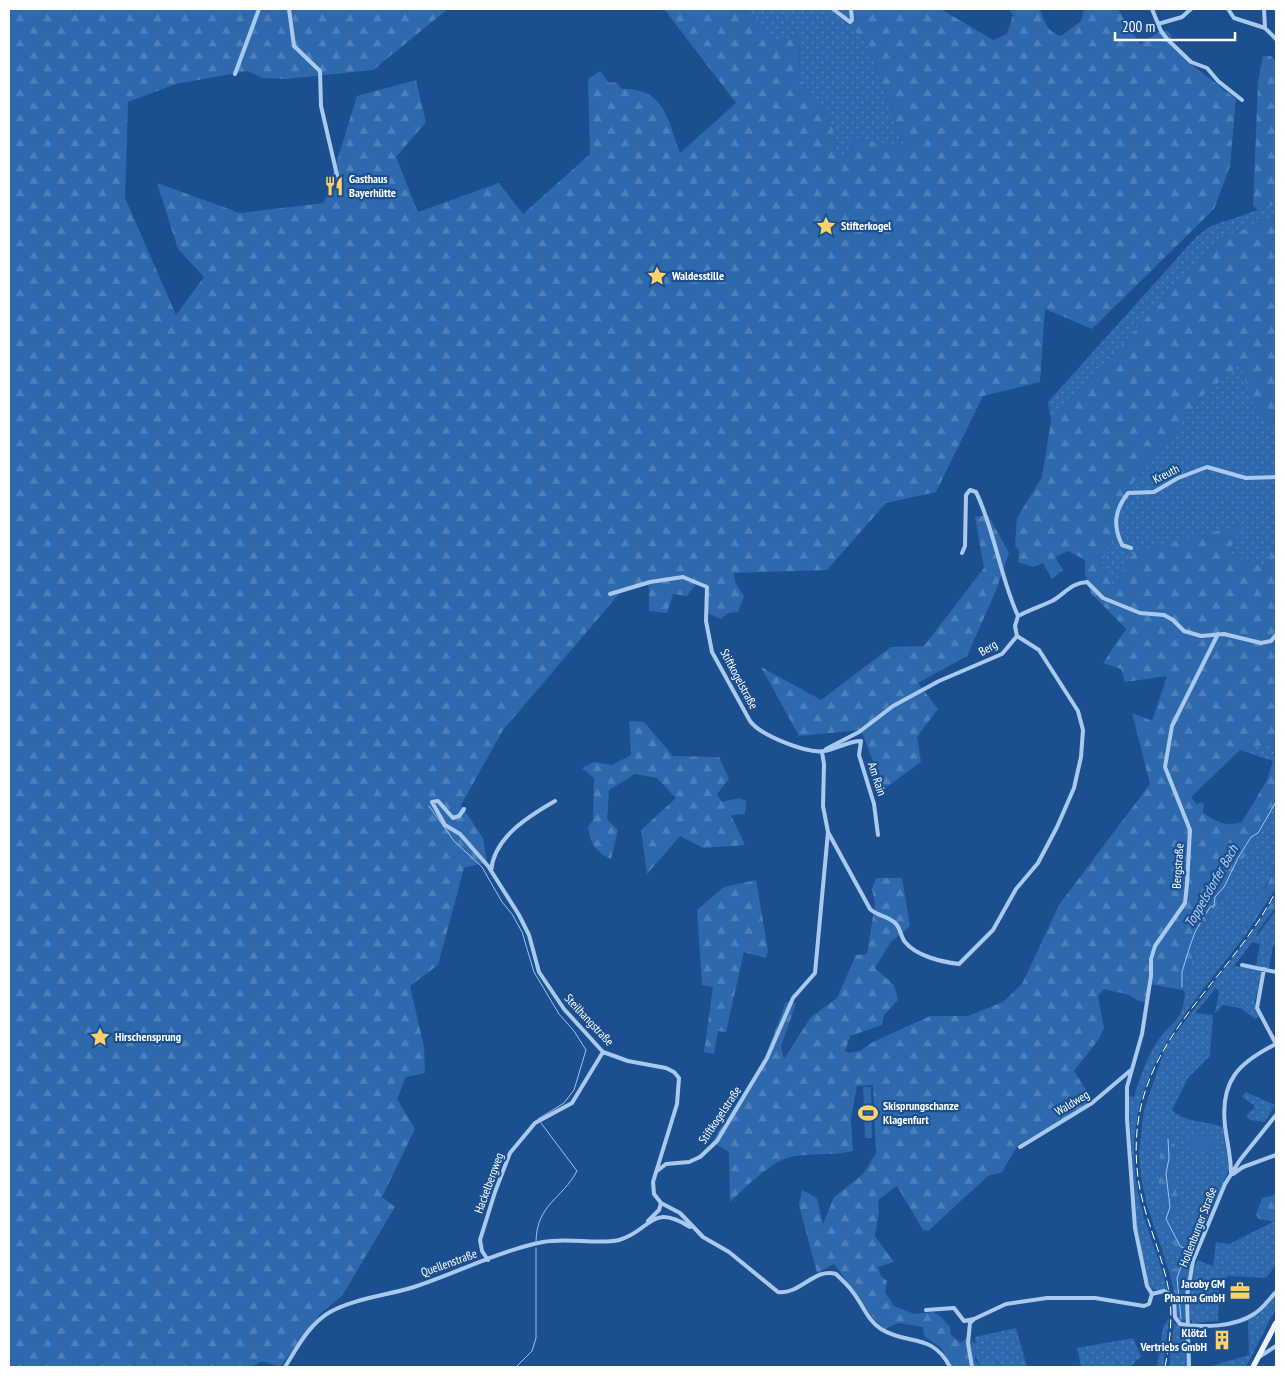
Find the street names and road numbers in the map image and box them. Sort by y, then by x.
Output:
street label: Kreuth [1150,461,1182,487]
street label: Berg [976,636,1000,659]
street label: Stiftkogelstraße [717,646,762,712]
street label: Am Rain [865,760,890,798]
street label: Bergstraße [1168,843,1187,889]
street label: Steilhangstraße [562,991,617,1049]
street label: Stiftkogelstraße [695,1083,744,1146]
street label: Waldweg [1052,1086,1092,1119]
street label: Hackelbergweg [471,1150,506,1215]
street label: Hollenburger Straße [1175,1185,1220,1269]
street label: Quellenstraße [419,1245,479,1280]

